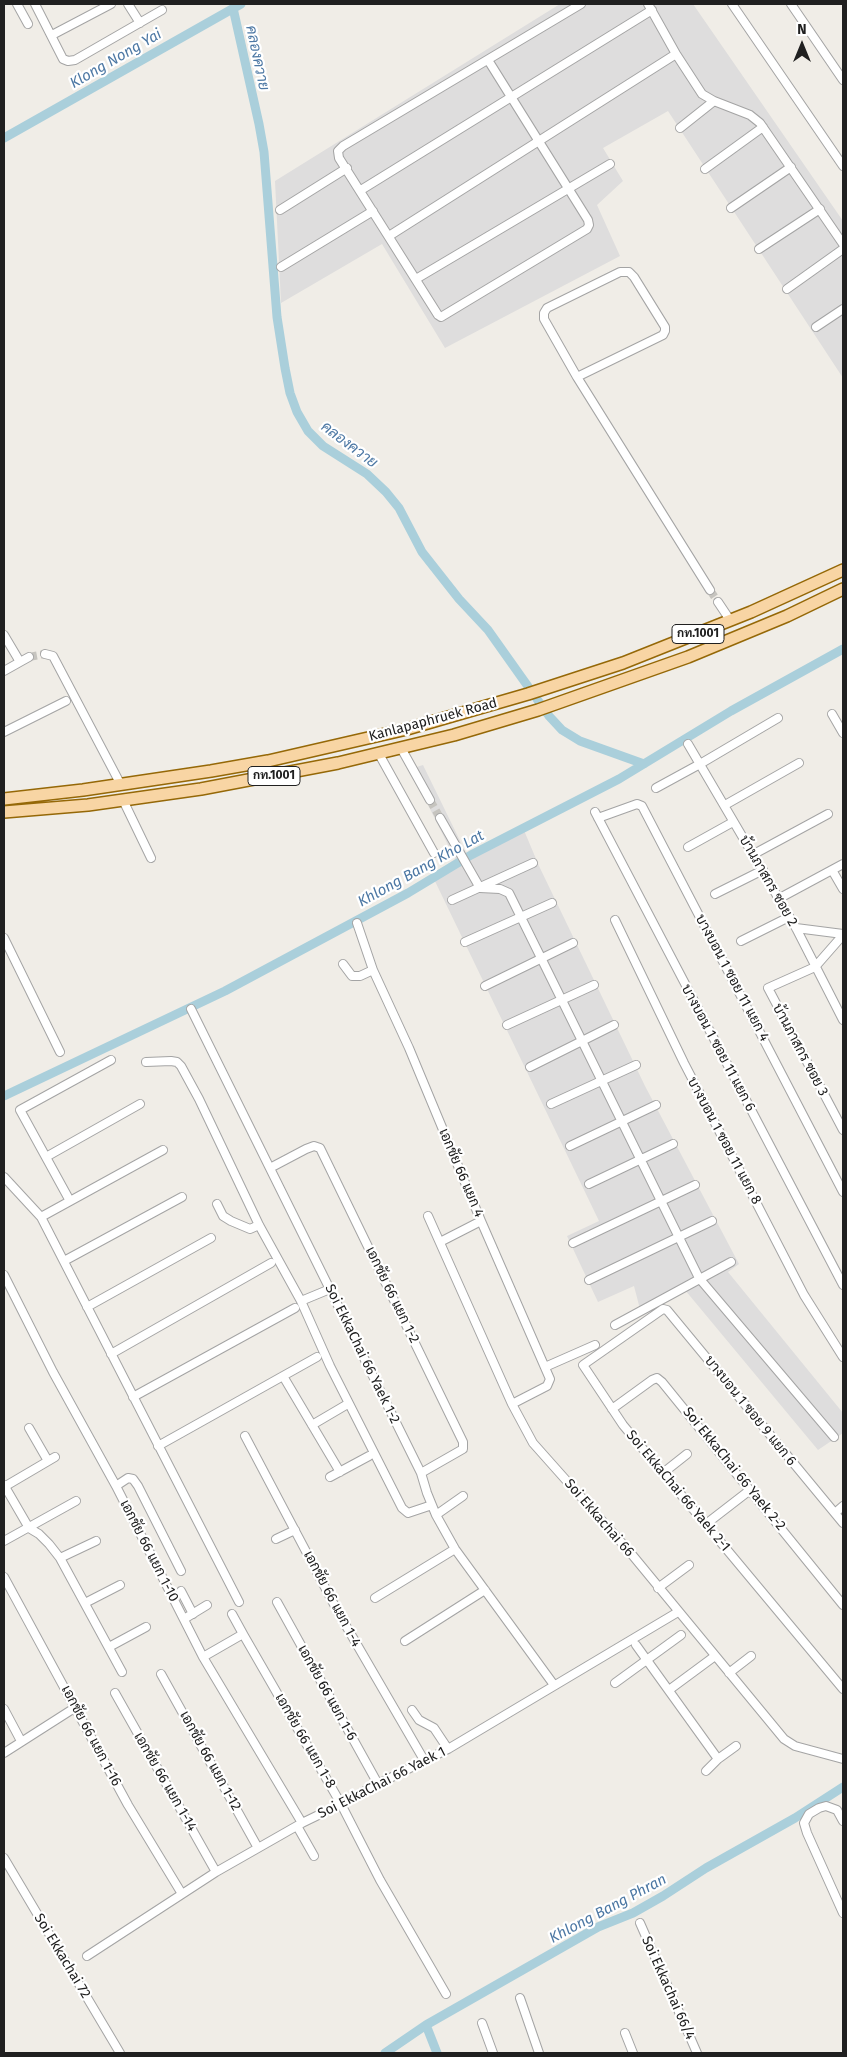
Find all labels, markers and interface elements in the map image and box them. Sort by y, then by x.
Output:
north arrow [777,20,827,70]
text: N [797,21,807,38]
water label: คลองควาย [241,24,273,92]
water label: Klong Nong Yai [67,25,165,93]
water label: คลองควาย [317,418,381,472]
road number: กท.1001 [672,624,724,644]
street label: Kanlapaphruek Road [367,695,499,745]
road number: กท.1001 [248,766,300,786]
water label: Khlong Bang Kho Lat [355,827,487,911]
street label: บ้านภาสกร ซอย 2 [735,832,801,930]
street label: บางบอน 1 ซอย 11 แยก 4 [691,912,773,1044]
street label: บางบอน 1 ซอย 11 แยก 6 [677,982,759,1114]
street label: บ้านภาสกร ซอย 3 [769,1001,831,1099]
street label: บางบอน 1 ซอย 11 แยก 8 [683,1075,765,1207]
street label: เอกชัย 66 แยก 4 [435,1126,487,1220]
street label: เอกชัย 66 แยก 1-2 [361,1244,423,1346]
street label: Soi EkkaChai 66 Yaek 1-2 [321,1282,403,1426]
street label: บางบอน 1 ซอย 9 แยก 6 [700,1353,800,1469]
street label: Soi EkkaChai 66 Yaek 2-2 [679,1404,789,1534]
street label: Soi EkkaChai 66 Yaek 2-1 [622,1427,734,1555]
street label: Soi Ekkachai 66 [561,1476,637,1560]
street label: เอกชัย 66 แยก 1-10 [116,1497,182,1605]
street label: เอกชัย 66 แยก 1-4 [300,1548,364,1650]
street label: เอกชัย 66 แยก 1-6 [294,1642,360,1744]
street label: เอกชัย 66 แยก 1-16 [57,1683,125,1789]
street label: เอกชัย 66 แยก 1-8 [271,1691,339,1791]
street label: เอกชัย 66 แยก 1-12 [176,1708,244,1814]
street label: เอกชัย 66 แยก 1-14 [130,1729,200,1835]
street label: Soi EkkaChai 66 Yaek 1 [315,1743,449,1823]
water label: Khlong Bang Phran [546,1871,670,1947]
street label: Soi Ekkachai 72 [30,1911,94,2001]
street label: Soi Ekkachai 66/4 [638,1934,698,2042]

